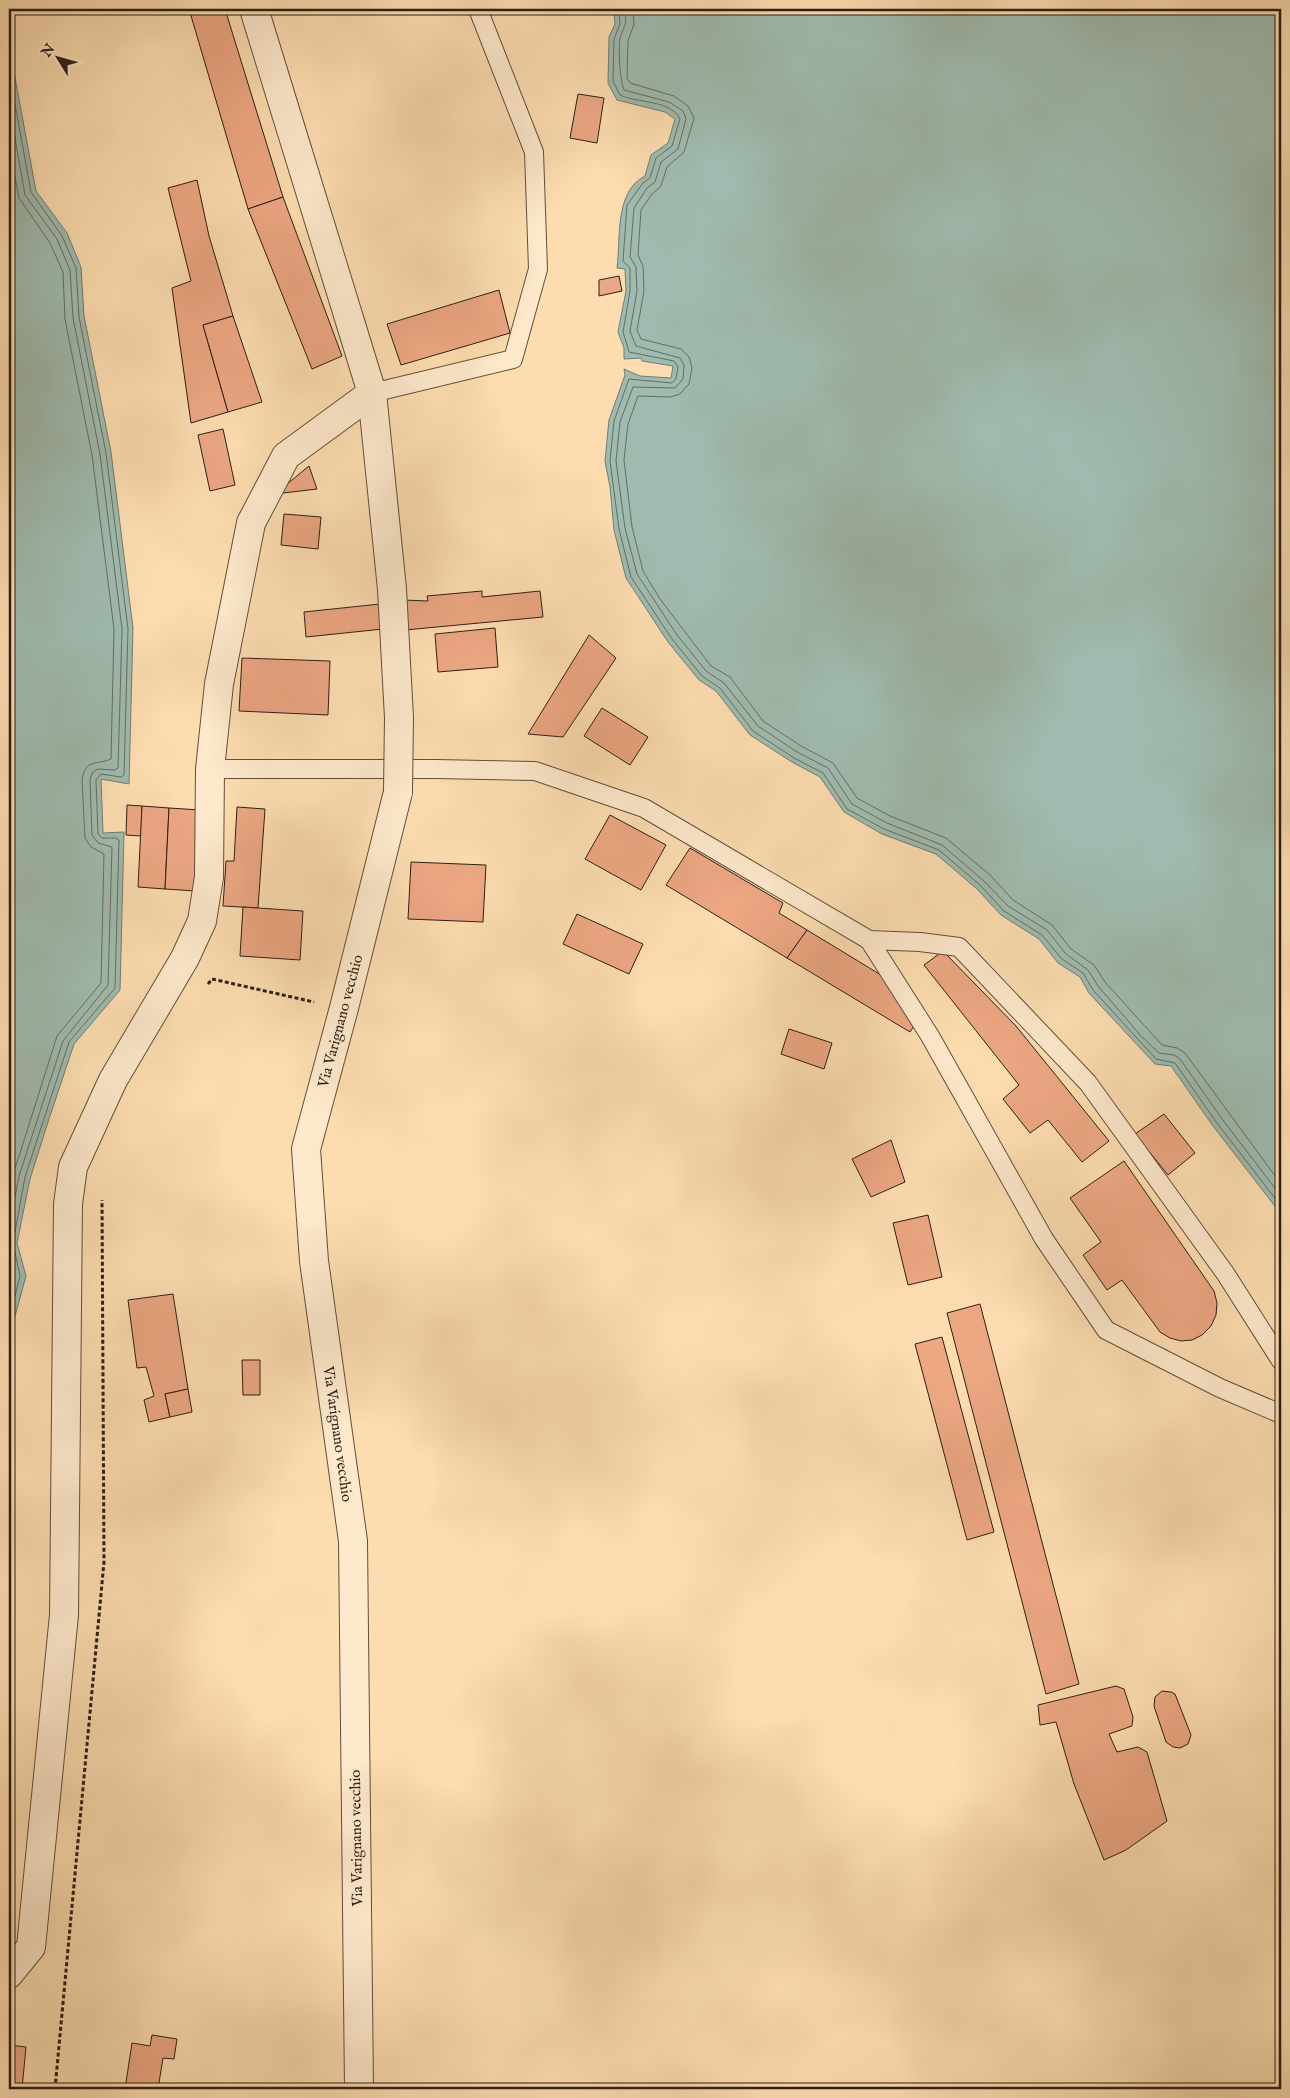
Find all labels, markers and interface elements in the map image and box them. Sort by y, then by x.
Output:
north arrow [32,32,82,82]
text: N [37,41,59,62]
street label: Via Varignano vecchio [313,953,367,1091]
street label: Via Varignano vecchio [318,1364,356,1503]
street label: Via Varignano vecchio [346,1769,367,1908]

